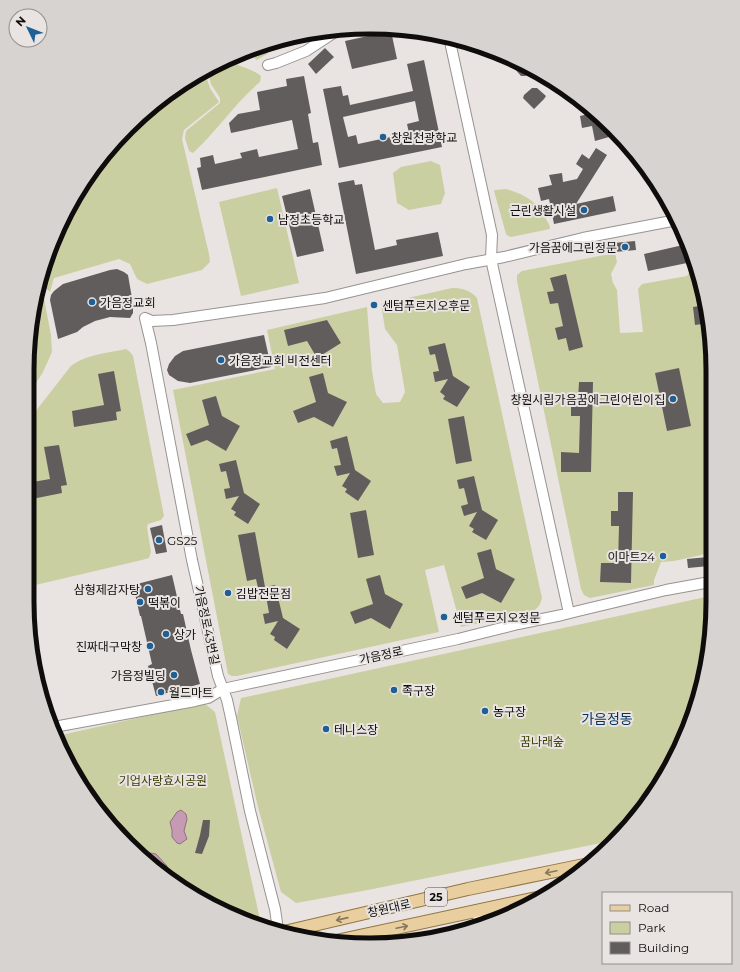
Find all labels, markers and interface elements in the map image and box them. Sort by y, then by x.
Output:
north arrow [8,8,48,48]
text: N [13,13,29,29]
place label: 창원천광학교 [391,130,457,145]
marker: 창원천광학교 [378,132,388,142]
place label: 근린생활시설 [510,203,576,218]
marker: 근린생활시설 [579,205,589,215]
place label: 남정초등학교 [278,212,344,227]
marker: 남정초등학교 [265,214,275,224]
place label: 가음꿈에그린정문 [529,240,617,255]
marker: 가음꿈에그린정문 [620,242,630,252]
place label: 가음정교회 [100,295,155,310]
marker: 가음정교회 [87,297,97,307]
place label: 센텀푸르지오후문 [382,298,470,313]
marker: 센텀푸르지오후문 [369,300,379,310]
place label: 가음정교회 비전센터 [229,353,332,368]
marker: 가음정교회 비전센터 [216,355,226,365]
place label: 창원시립가음꿈에그린어린이집 [510,392,665,407]
marker: 창원시립가음꿈에그린어린이집 [668,394,678,404]
place label: GS25 [167,533,197,548]
marker: GS25 [154,535,164,545]
place label: 이마트24 [607,549,655,564]
marker: 이마트24 [658,551,668,561]
place label: 삼형제감자탕 [74,582,140,597]
marker: 삼형제감자탕 [143,584,153,594]
street label: 가음정로43번길 [191,584,223,666]
place label: 김밥전문점 [236,586,291,601]
marker: 김밥전문점 [223,588,233,598]
place label: 떡볶이 [148,595,181,610]
marker: 떡볶이 [135,597,145,607]
place label: 센텀푸르지오정문 [452,610,540,625]
marker: 센텀푸르지오정문 [439,612,449,622]
place label: 상가 [174,627,196,642]
marker: 상가 [161,629,171,639]
place label: 진짜대구막창 [76,639,142,654]
marker: 진짜대구막창 [145,641,155,651]
street label: 가음정로 [358,643,404,667]
place label: 가음정빌딩 [111,668,166,683]
marker: 가음정빌딩 [169,670,179,680]
place label: 족구장 [402,683,435,698]
place label: 월드마트 [169,685,213,700]
marker: 족구장 [389,685,399,695]
marker: 월드마트 [156,687,166,697]
place label: 농구장 [493,704,526,719]
marker: 농구장 [480,706,490,716]
district label: 가음정동 [581,710,633,728]
place label: 테니스장 [334,722,378,737]
marker: 테니스장 [321,724,331,734]
park label: 꿈나래숲 [520,734,564,749]
park label: 기업사랑효시공원 [119,773,207,788]
one-way arrow [544,869,557,877]
road number: 25 [425,888,447,906]
legend [602,892,732,964]
street label: 창원대로 [366,896,412,920]
text: Road [638,900,669,915]
one-way arrow [336,915,349,923]
text: Park [638,920,666,935]
one-way arrow [395,922,408,930]
text: Building [638,940,689,955]

